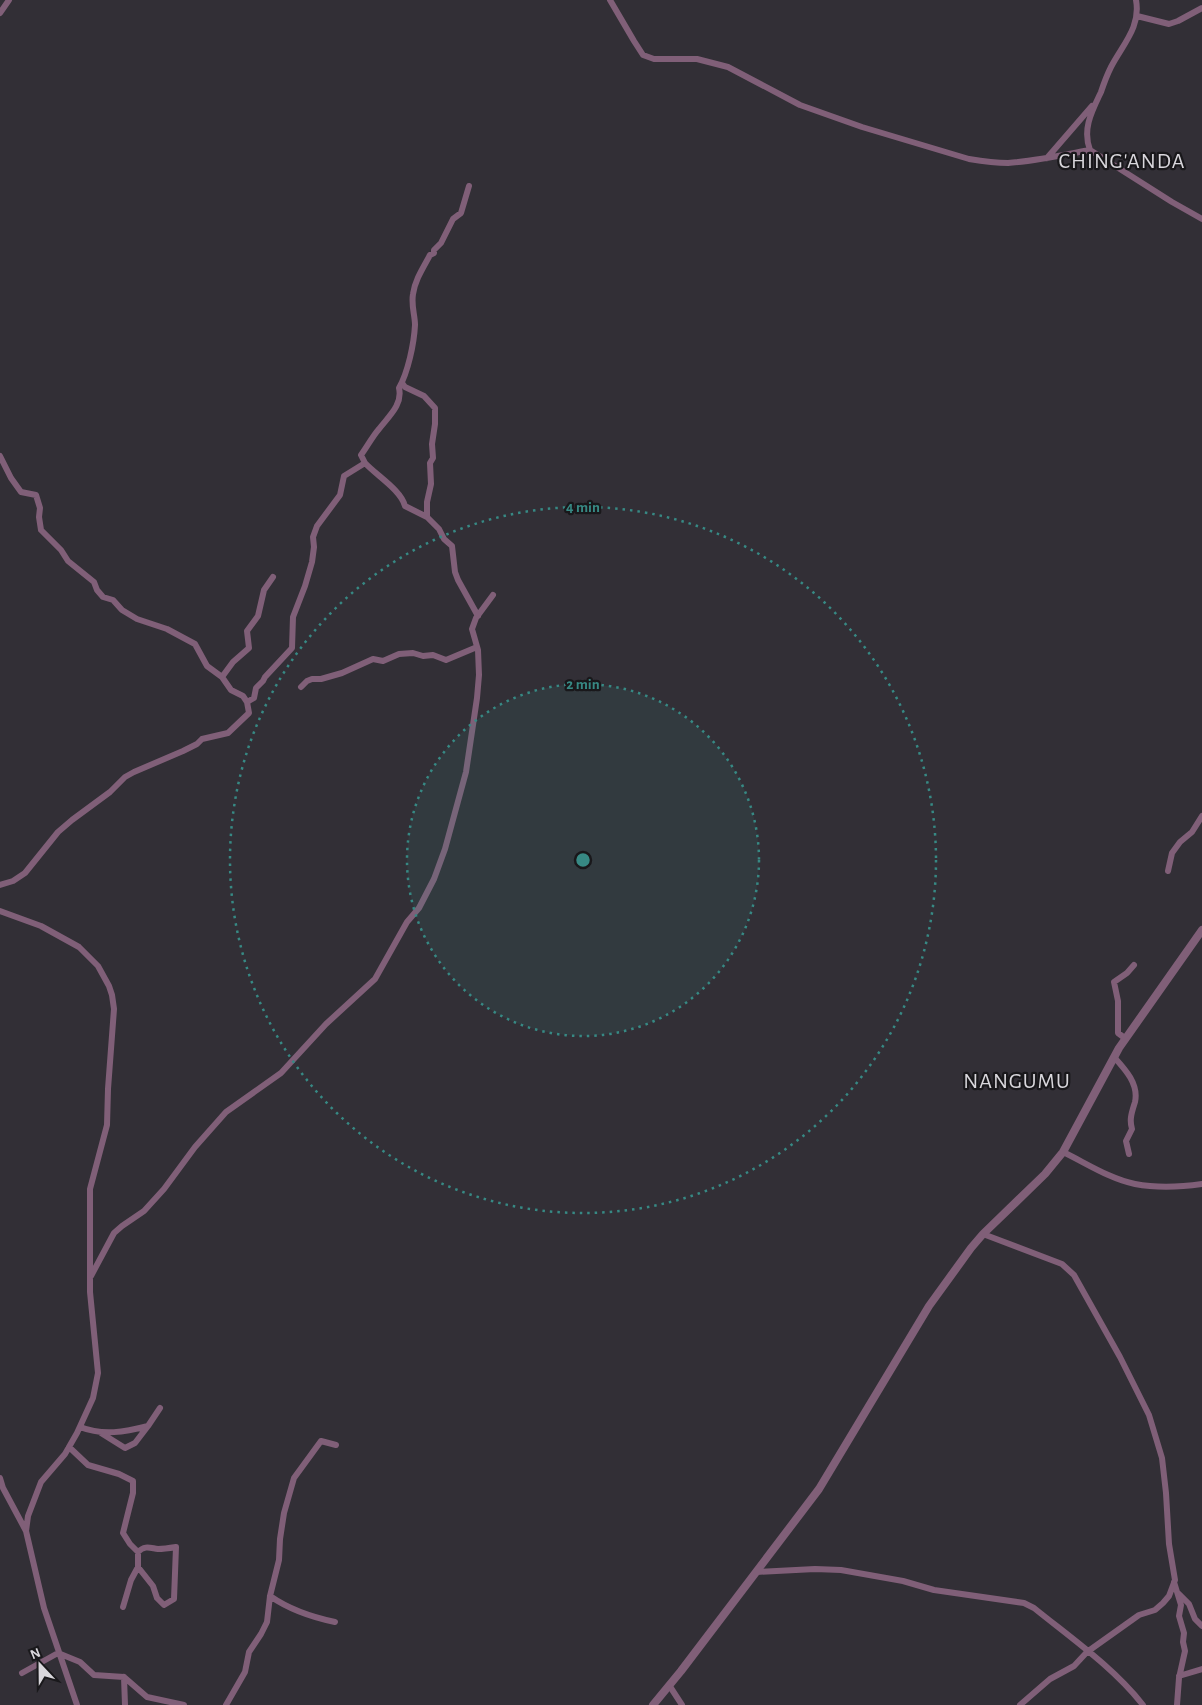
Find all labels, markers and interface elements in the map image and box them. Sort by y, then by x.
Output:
district label: CHING'ANDA [1059,150,1185,172]
text: 4 min [566,500,600,515]
text: 2 min [566,677,600,692]
centre of rings [574,851,592,869]
district label: NANGUMU [963,1070,1071,1092]
north arrow [15,1640,65,1690]
text: N [28,1646,43,1662]

